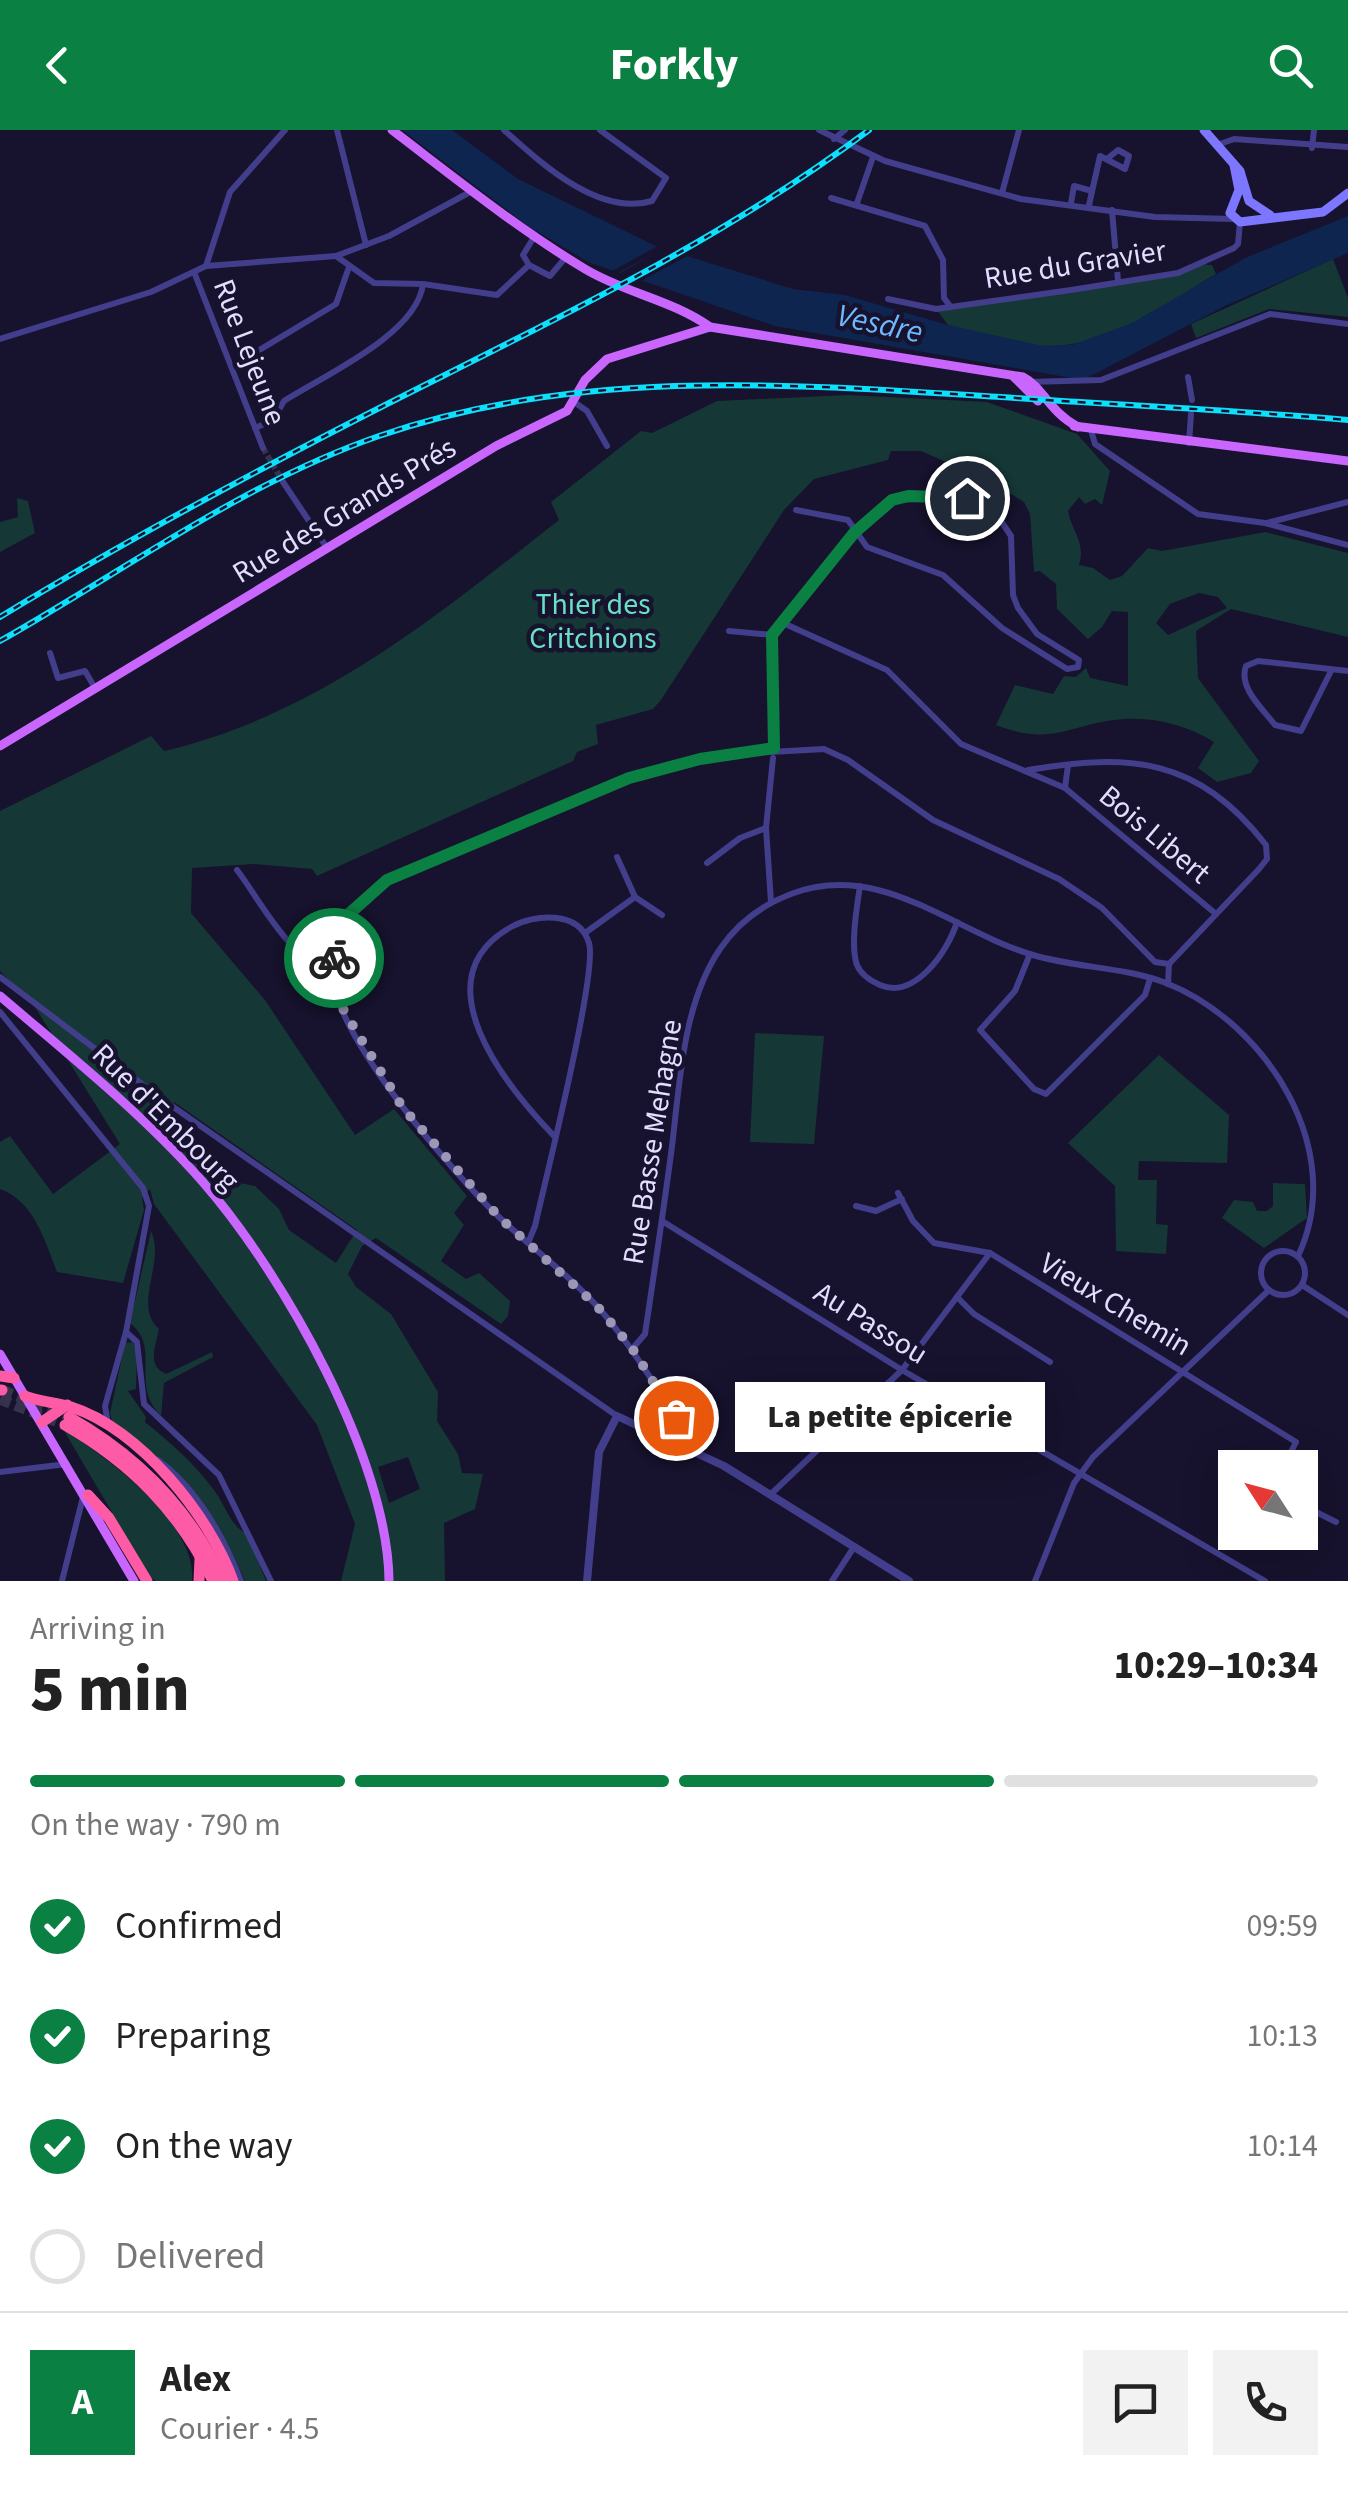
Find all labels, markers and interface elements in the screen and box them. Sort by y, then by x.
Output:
text: Forkly [610,33,738,97]
icon: back [30,38,85,93]
icon: search [1263,38,1318,93]
street label: Rue du Gravier [981,229,1170,300]
street label: Rue Lejeune [202,273,297,431]
water label: Vesdre [833,293,927,355]
street label: Rue des Grands Prés [224,427,464,594]
pin [925,456,1010,541]
icon: home [940,471,995,526]
park label: Thier des Critchions [529,583,657,660]
street label: Bois Libert [1090,775,1220,894]
courier [284,908,384,1008]
icon: bike [307,931,362,986]
street label: Rue Basse Mehagne [612,1016,693,1268]
street label: Rue d'Embourg [82,1034,249,1201]
street label: Vieux Chemin [1032,1242,1200,1367]
street label: Au Passou [806,1272,936,1375]
pin [634,1376,719,1461]
callout: La petite épicerie [736,1383,1046,1453]
icon: bag [649,1391,704,1446]
text: La petite épicerie [767,1394,1013,1440]
north arrow [1218,1450,1318,1550]
map controls [1218,1450,1318,1550]
text: Arriving in [30,1606,166,1652]
text: 10:29–10:34 [1114,1639,1318,1693]
text: 5 min [30,1643,190,1736]
text: On the way · 790 m [30,1802,281,1848]
icon: check [30,1899,85,1954]
text: Confirmed [115,1899,283,1953]
text: 09:59 [1246,1903,1318,1949]
icon: check [30,2009,85,2064]
text: Preparing [115,2009,270,2063]
text: 10:13 [1246,2013,1318,2059]
icon: check [30,2119,85,2174]
text: On the way [115,2119,292,2173]
text: 10:14 [1246,2123,1318,2169]
text: Delivered [115,2229,265,2283]
button: chat [1083,2350,1188,2455]
button: phone [1213,2350,1318,2455]
text: Alex [160,2352,231,2406]
text: A [72,2375,93,2429]
text: Courier · 4.5 [160,2406,320,2452]

